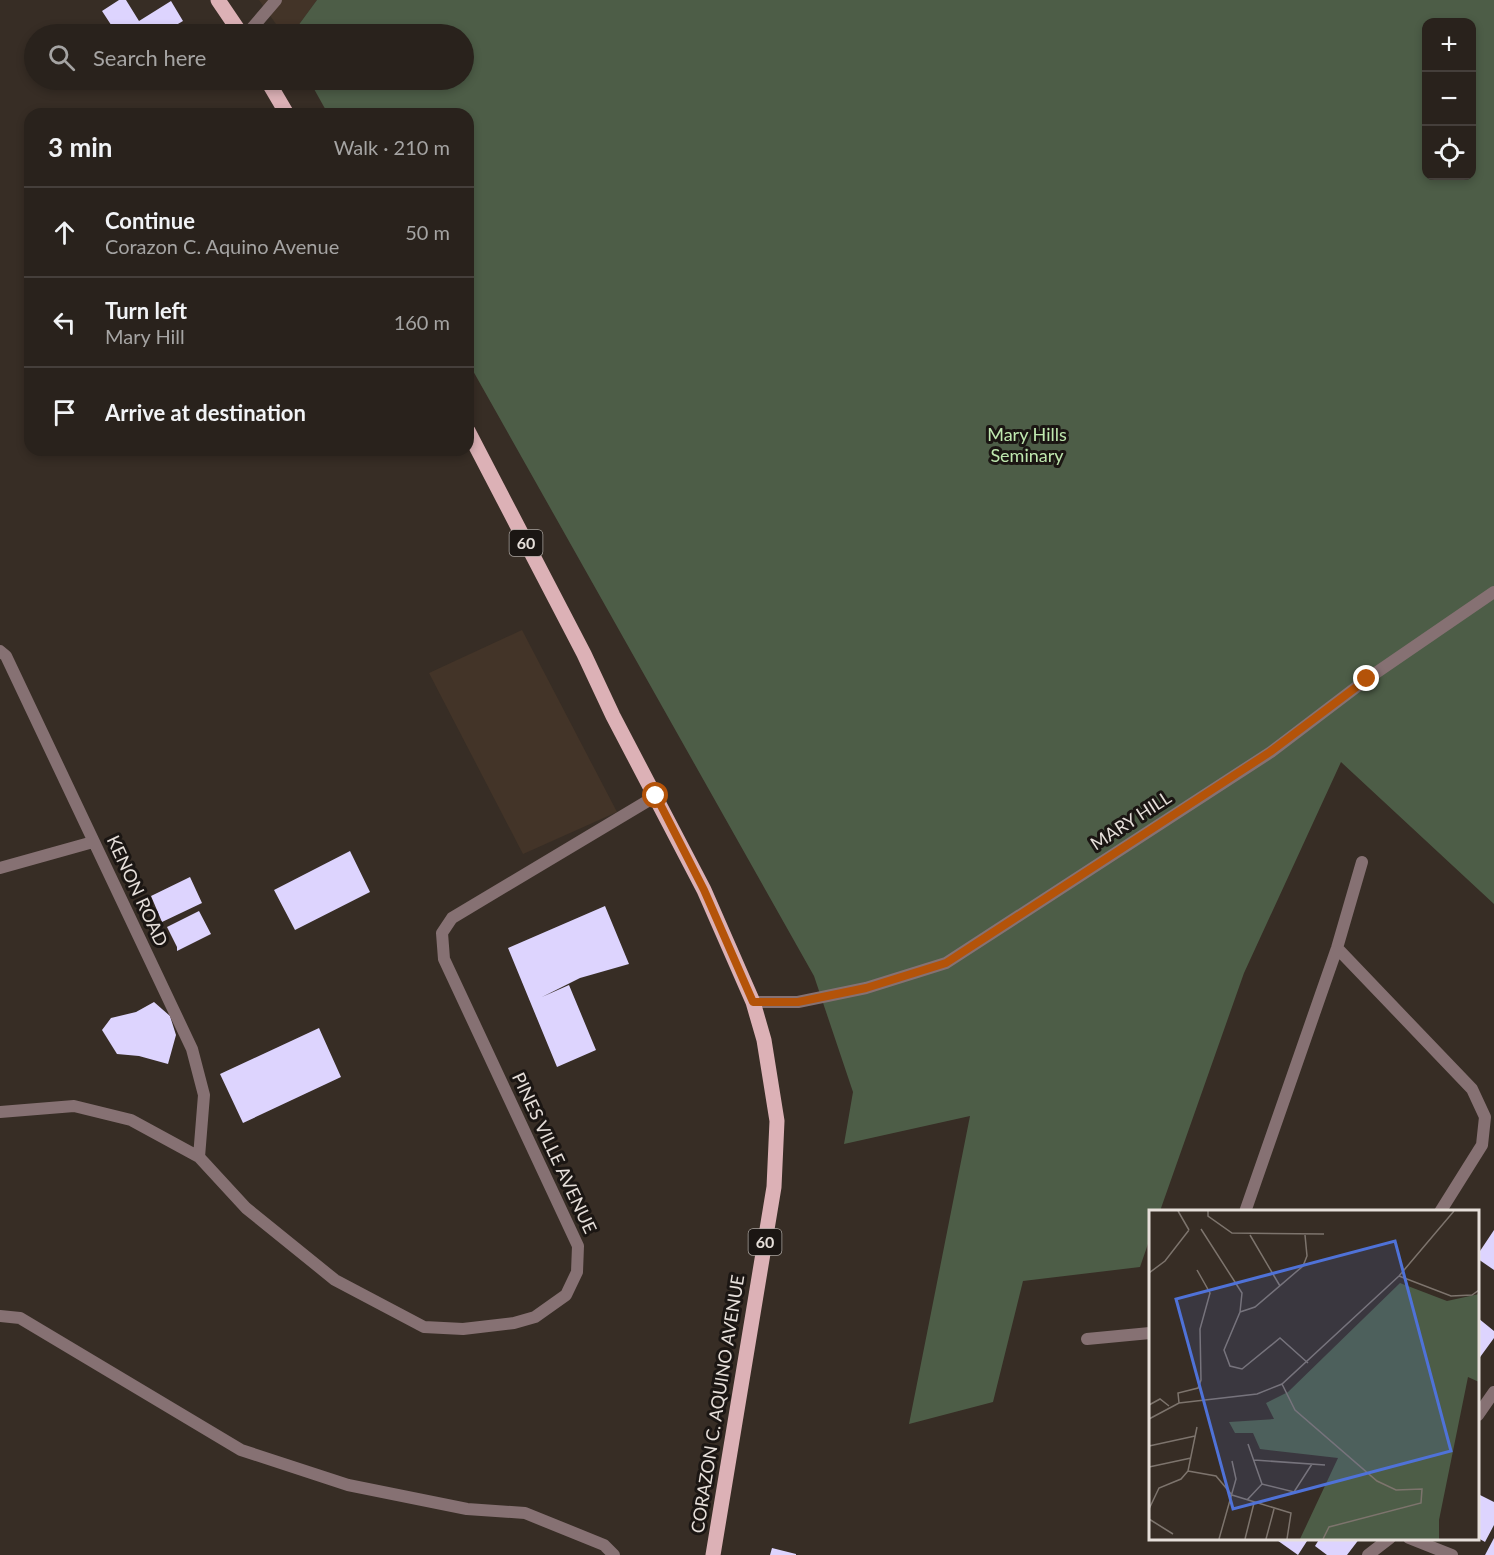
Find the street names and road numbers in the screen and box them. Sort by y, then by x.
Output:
road number: 60 [510,530,542,556]
street label: MARY HILL [1086,786,1175,854]
street label: KENON ROAD [103,832,173,950]
street label: PINES VILLE AVENUE [508,1069,602,1237]
road number: 60 [748,1229,782,1255]
street label: CORAZON C. AQUINO AVENUE [686,1273,748,1535]

